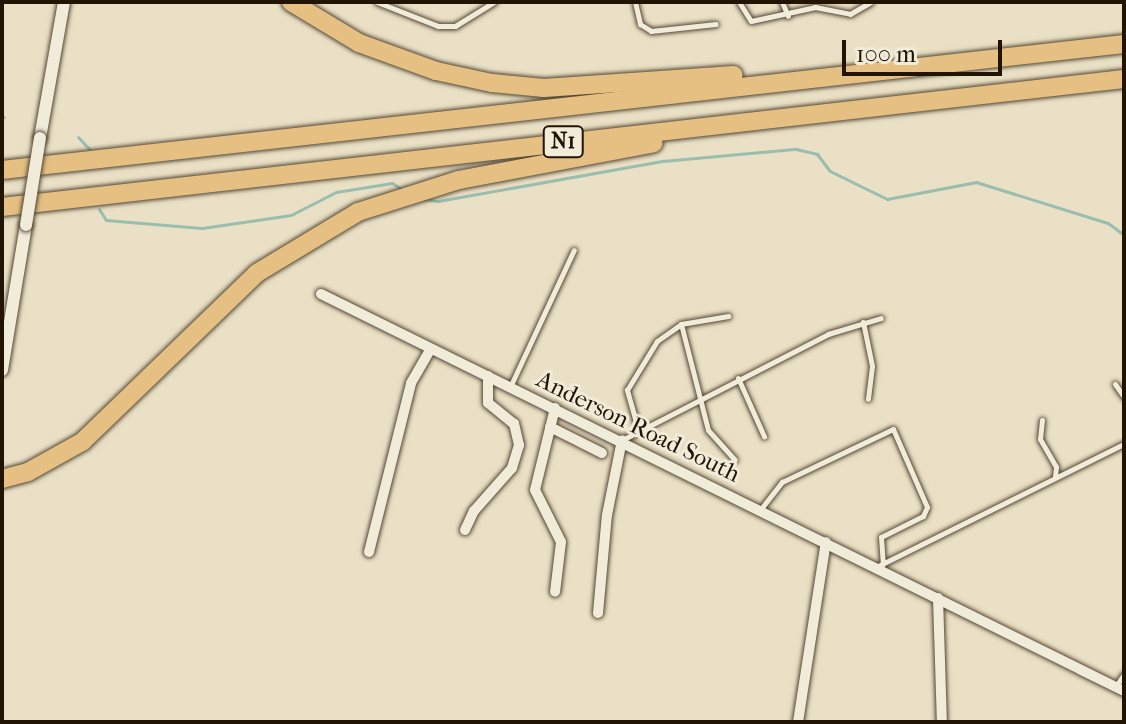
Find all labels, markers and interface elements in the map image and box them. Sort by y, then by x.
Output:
scale bar [846,24,1006,74]
text: 100 m [856,40,916,68]
road number: N1 [541,124,585,160]
street label: Anderson Road South [531,365,745,489]

